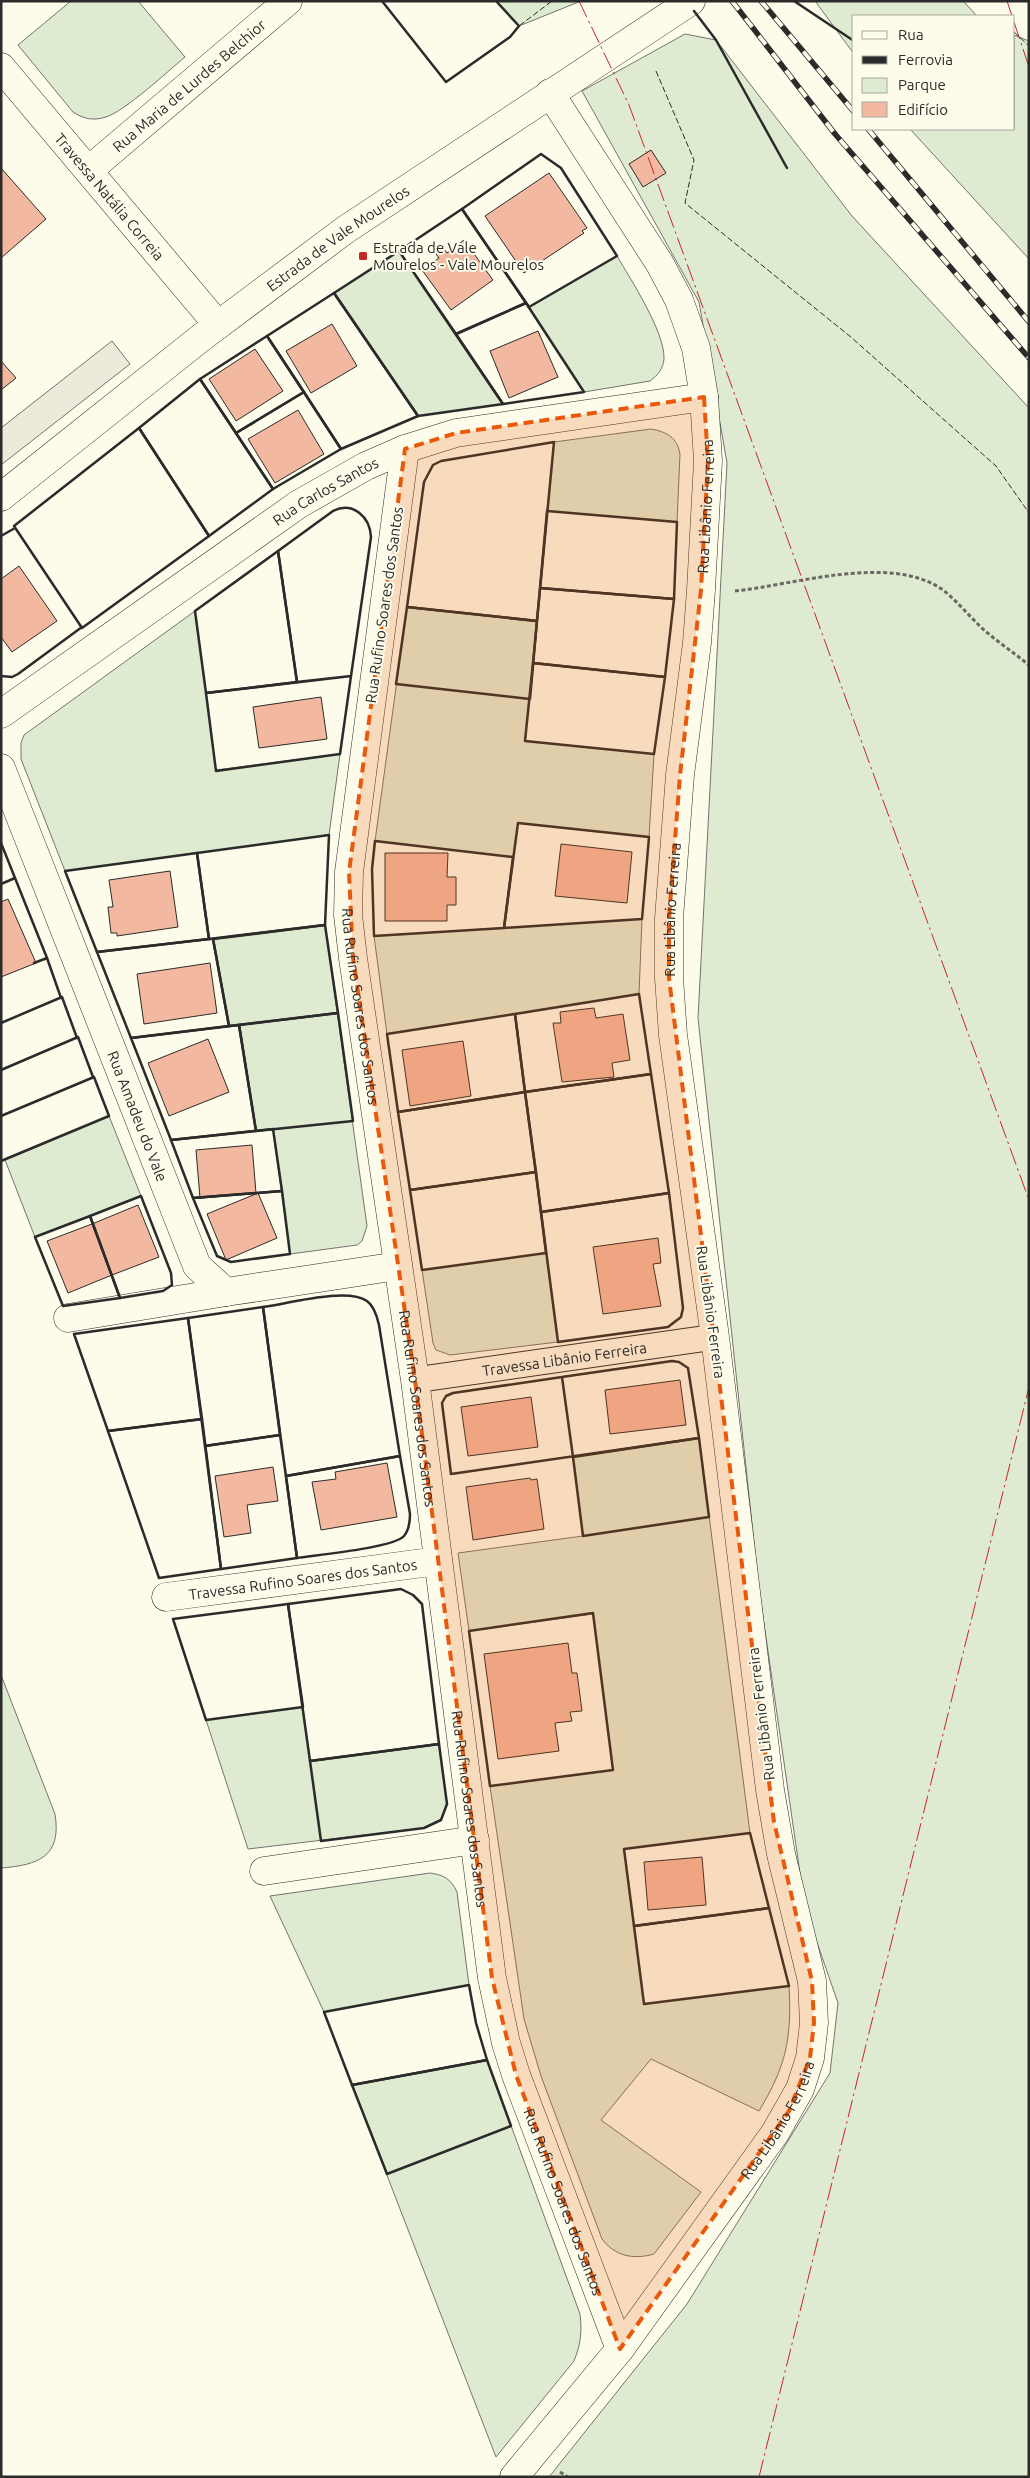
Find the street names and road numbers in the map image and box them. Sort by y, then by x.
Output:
street label: Rua Maria de Lurdes Belchior [109,15,269,155]
street label: Travessa Natália Correia [52,129,168,263]
street label: Estrada de Vale Mourelos [263,182,412,294]
street label: Rua Libânio Ferreira [693,439,717,574]
street label: Rua Carlos Santos [269,453,381,528]
street label: Rua Rufino Soares dos Santos [362,506,406,704]
street label: Rua Libânio Ferreira [660,842,683,977]
street label: Rua Rufino Soares dos Santos [339,908,383,1106]
street label: Rua Amadeu do Vale [105,1048,171,1184]
street label: Rua Libânio Ferreira [693,1244,729,1380]
street label: Rua Rufino Soares dos Santos [396,1309,440,1508]
street label: Travessa Libânio Ferreira [481,1338,648,1379]
street label: Travessa Rufino Soares dos Santos [188,1555,418,1602]
street label: Rua Libânio Ferreira [744,1646,778,1782]
street label: Rua Rufino Soares dos Santos [449,1709,491,1908]
street label: Rua Libânio Ferreira [737,2058,817,2182]
street label: Rua Rufino Soares dos Santos [521,2106,607,2297]

